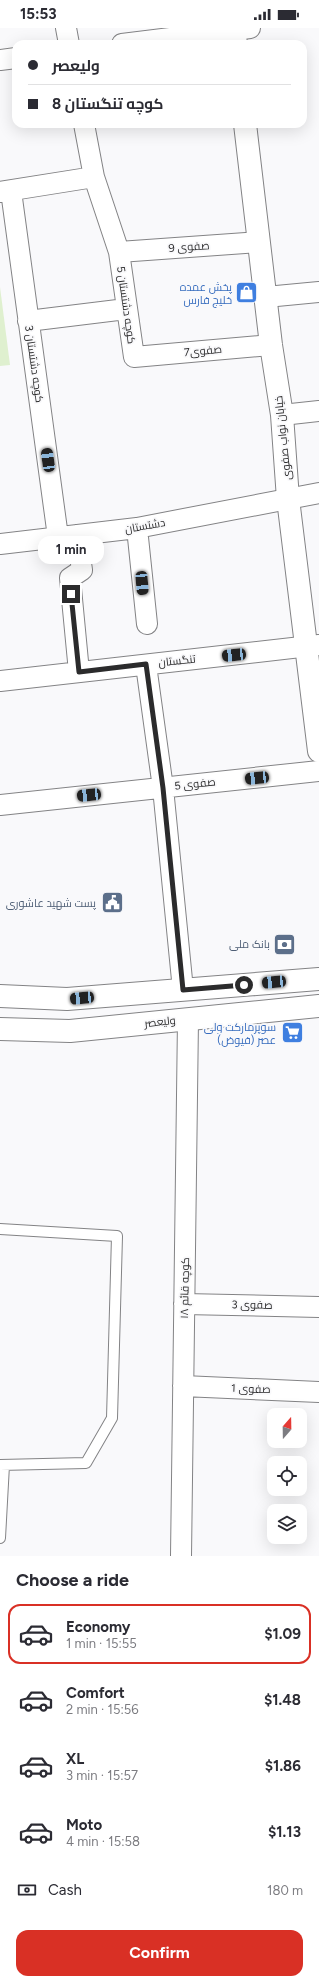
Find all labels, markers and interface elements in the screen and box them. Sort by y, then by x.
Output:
text: 15:53 [20,5,57,23]
text: ولیعصر [52,57,100,75]
text: کوچه تنگستان 8 [52,95,164,113]
street label: صفوی 9 [168,239,210,255]
street label: کوچه دشتستان 5 [114,265,138,345]
shop icon: پخش عمده خلیج فارس [234,280,260,306]
place label: پخش عمده خلیج فارس [180,281,232,308]
street label: کوچه دشتستان 3 [22,324,46,404]
street label: صفوی7 [183,343,223,359]
street label: خیابان نواب صفوی [272,395,294,481]
car [40,447,56,473]
street label: دشتستان [124,516,166,536]
callout: 1 min [38,536,104,564]
text: 1 min [56,542,86,557]
car [135,571,149,595]
route end [62,585,80,603]
car [221,648,247,662]
street label: تنگستان [158,653,196,669]
car [244,771,270,785]
street label: صفوی 5 [174,775,216,793]
car [76,788,102,802]
public building icon: پست شهید عاشوری [99,890,125,916]
place label: پست شهید عاشوری [6,897,96,910]
bank icon: بانک ملی [272,931,298,957]
place label: بانک ملی [229,938,270,951]
car [262,975,286,989]
route start [235,976,253,994]
car [70,991,94,1005]
street label: ولیعصر [143,1014,176,1030]
supermarket icon: سوپرمارکت ولی عصر (فیوض) [279,1020,305,1046]
place label: سوپرمارکت ولی عصر (فیوض) [204,1021,276,1047]
street label: کوچه قائم ۱۸ [178,1257,193,1319]
street label: صفوی 3 [231,1298,273,1312]
street label: صفوی 1 [231,1382,271,1396]
north arrow [267,1408,307,1448]
map controls [267,1408,307,1544]
button: locate [267,1456,307,1496]
button: layers [267,1504,307,1544]
text: Choose a ride [16,1569,129,1591]
icon: car [18,1616,54,1652]
text: Economy [66,1618,131,1636]
text: $1.09 [264,1625,301,1643]
text: 1 min · 15:55 [66,1636,137,1651]
icon: car [18,1682,54,1718]
text: Comfort [66,1684,125,1702]
text: $1.48 [264,1691,301,1709]
text: 2 min · 15:56 [66,1702,139,1717]
icon: car [18,1748,54,1784]
text: XL [66,1750,84,1768]
text: $1.86 [265,1757,301,1775]
text: 3 min · 15:57 [66,1768,138,1783]
icon: car [18,1814,54,1850]
text: Moto [66,1816,102,1834]
text: $1.13 [268,1823,301,1841]
text: 4 min · 15:58 [66,1834,140,1849]
icon: cash [16,1879,38,1901]
text: Cash [48,1881,82,1899]
text: 180 m [267,1883,303,1898]
button: Confirm [16,1930,303,1976]

